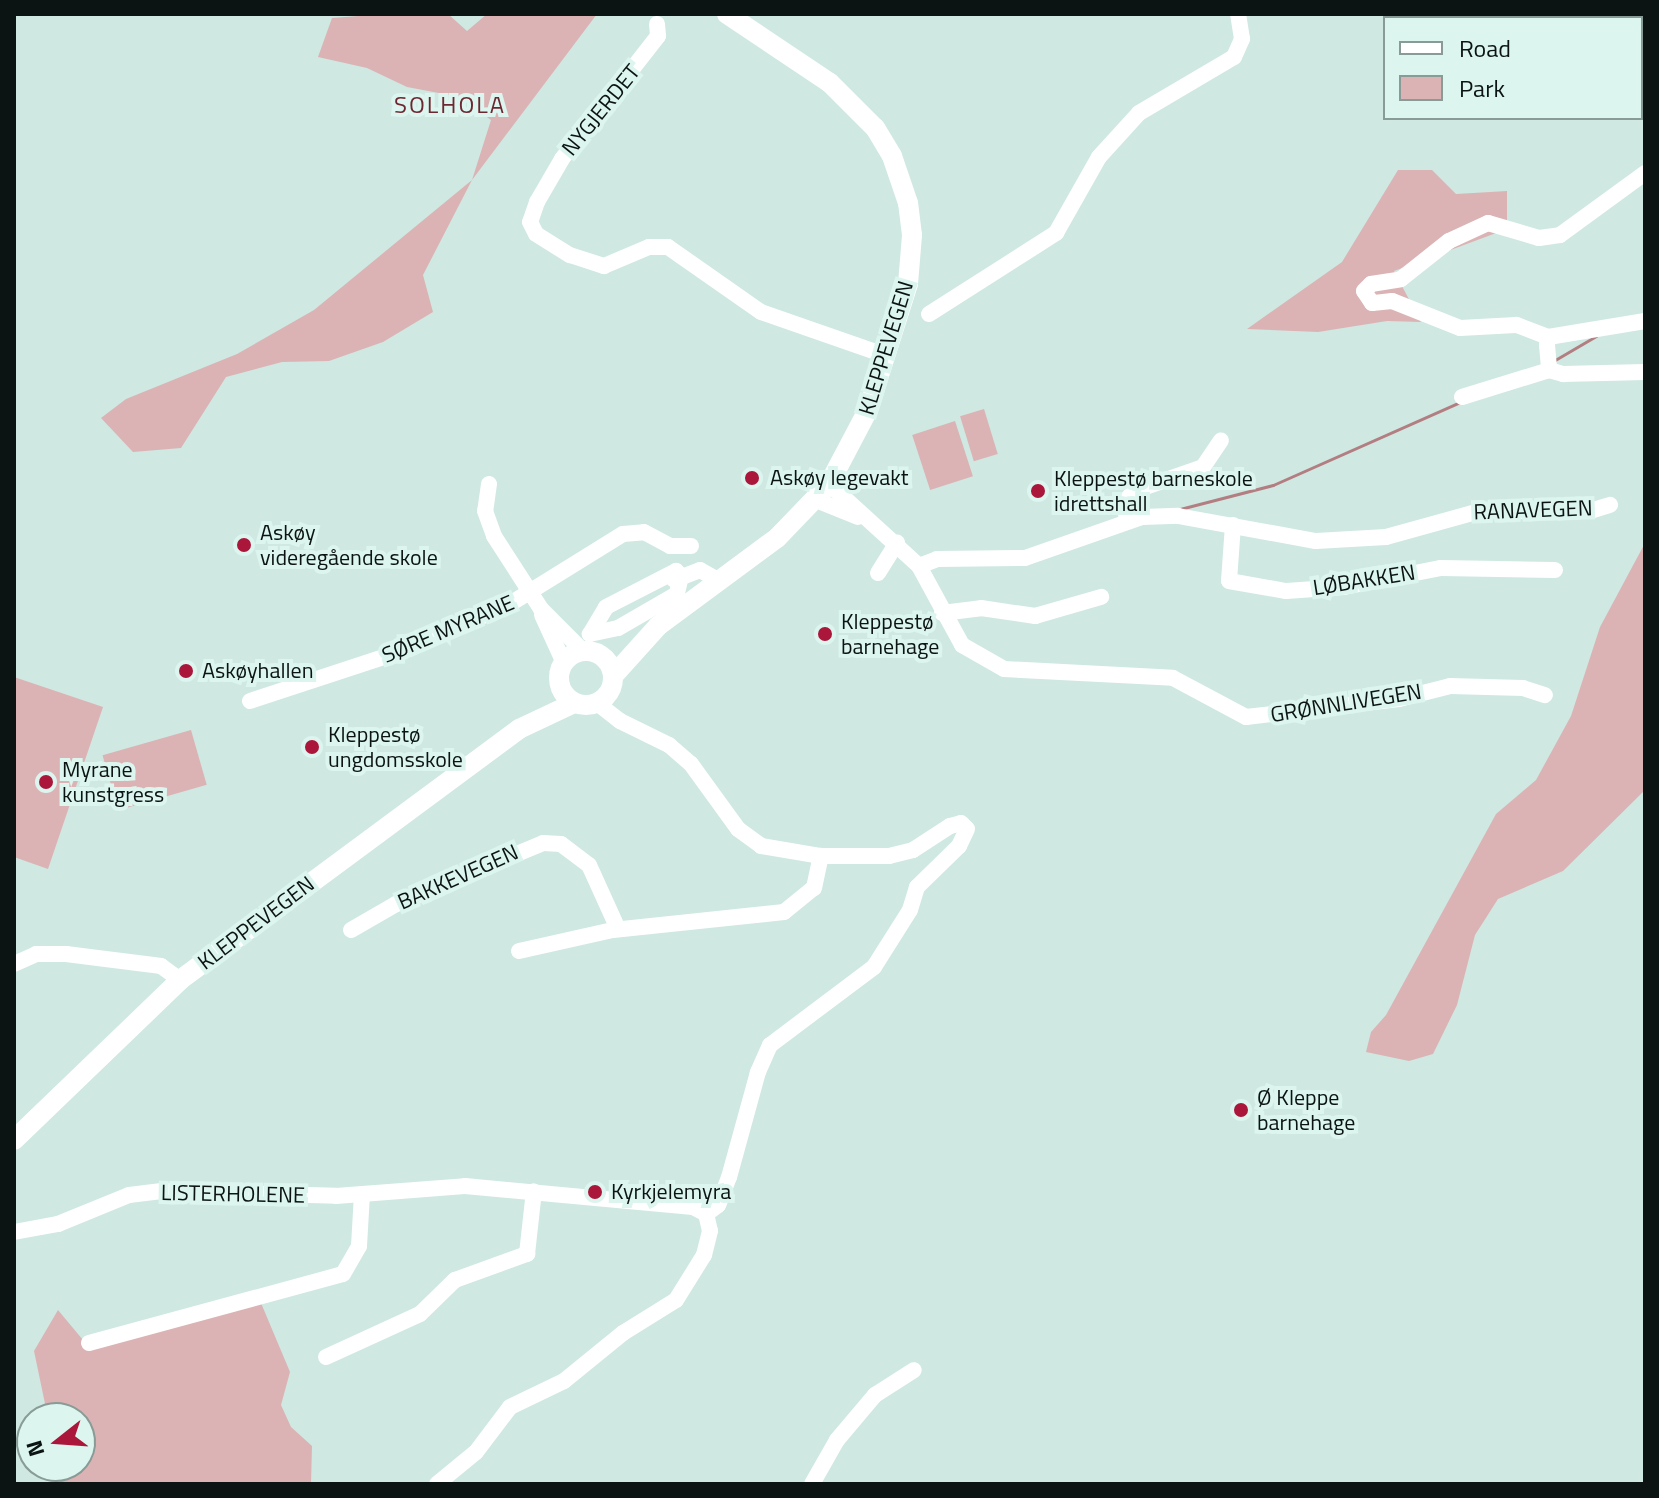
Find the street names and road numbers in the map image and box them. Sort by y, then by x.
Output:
street label: NYGJERDET [556,59,646,161]
street label: KLEPPEVEGEN [853,278,919,418]
street label: RANAVEGEN [1473,495,1593,525]
street label: LØBAKKEN [1311,559,1417,601]
street label: SØRE MYRANE [378,589,518,669]
street label: GRØNNLIVEGEN [1269,678,1423,728]
street label: BAKKEVEGEN [394,839,522,915]
street label: KLEPPEVEGEN [193,871,319,975]
street label: LISTERHOLENE [161,1180,305,1208]

